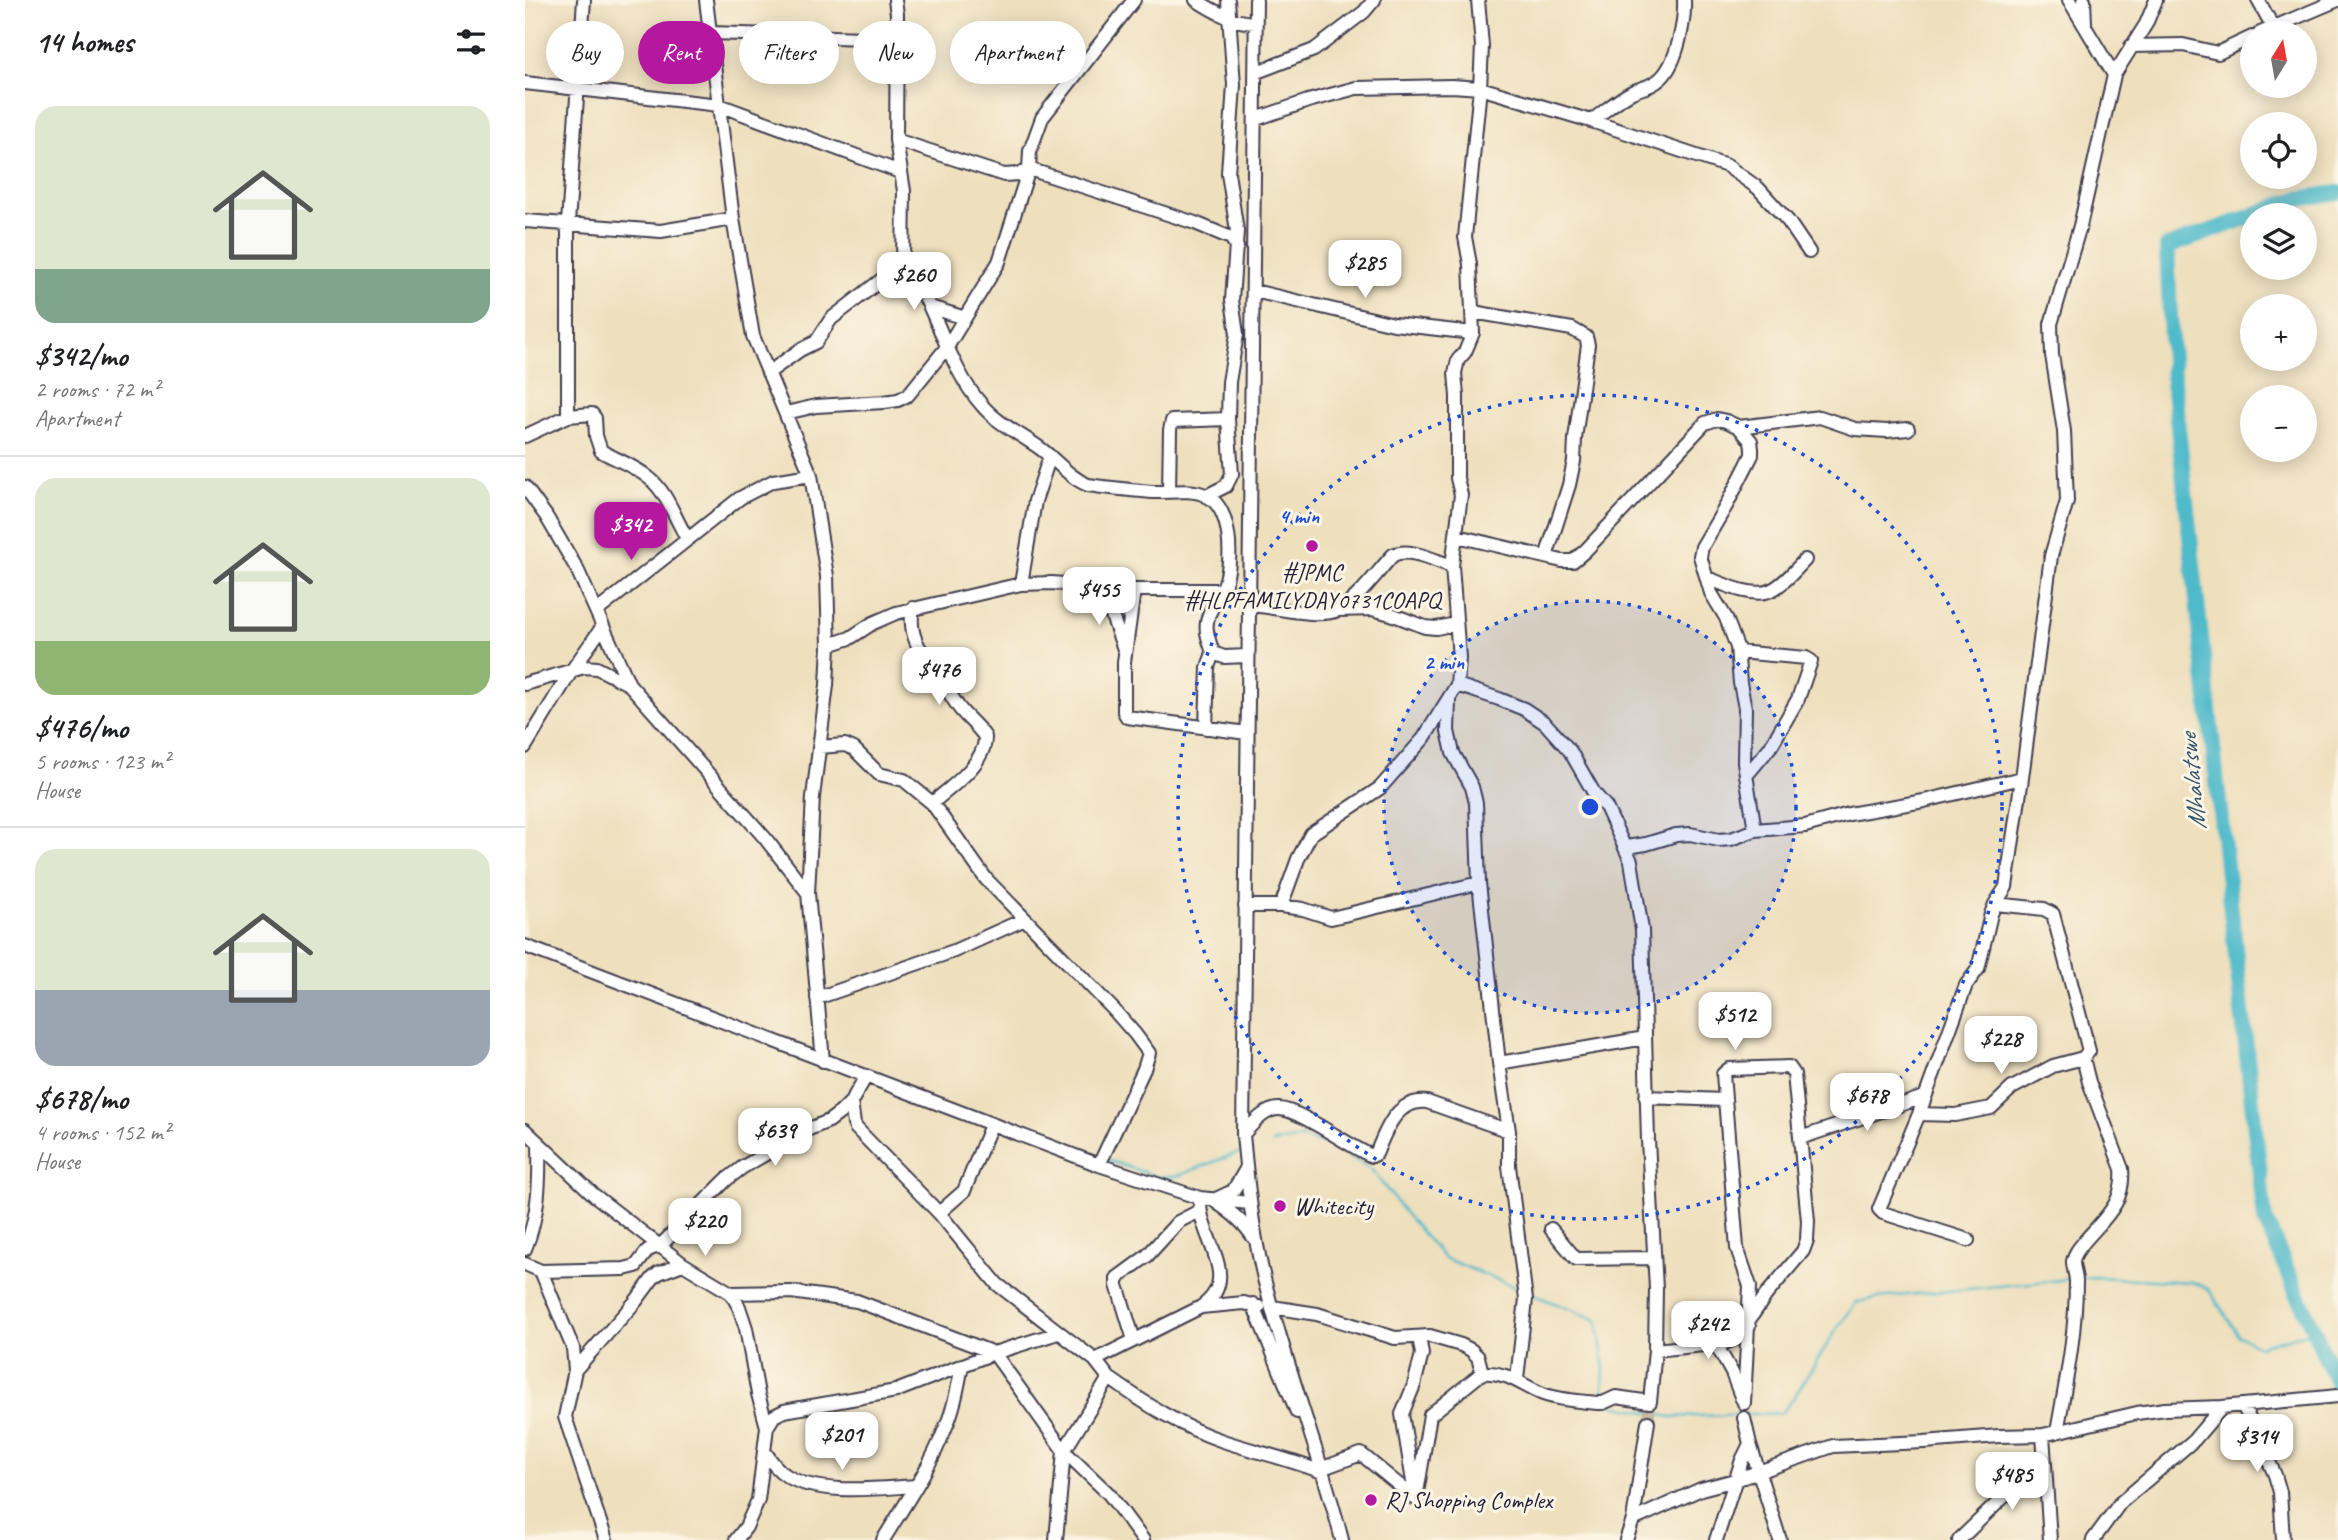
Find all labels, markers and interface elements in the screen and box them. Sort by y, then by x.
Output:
chip: Buy [546,21,624,84]
chip: Rent [638,21,725,84]
chip: Filters [739,21,839,84]
chip: New [853,21,936,84]
chip: Apartment [950,21,1086,84]
north arrow [2240,21,2317,98]
map controls [2240,21,2317,462]
text: 14 homes [35,23,133,61]
icon: filters [452,23,490,61]
button: locate [2240,112,2317,189]
icon: home [200,152,326,278]
button: layers [2240,203,2317,280]
pin: $285 [1324,240,1406,300]
text: $285 [1344,248,1386,277]
pin: $260 [873,252,955,312]
text: $260 [893,260,935,289]
button: + [2240,294,2317,371]
text: $342/mo [35,337,127,375]
text: 2 rooms · 72 m² [35,375,159,404]
button: − [2240,385,2317,462]
text: Apartment [35,404,120,433]
pin: $342 [590,503,672,562]
text: 4 min [1279,503,1319,529]
text: $342 [610,510,652,539]
icon: home [200,524,326,650]
marker: #JPMC #HLPFAMILYDAY0731COAPQ [1304,538,1320,554]
place label: #JPMC #HLPFAMILYDAY0731COAPQ [1184,557,1443,615]
pin: $455 [1058,568,1140,627]
text: $455 [1079,575,1119,604]
pin: $476 [898,648,980,707]
text: 2 min [1424,649,1464,675]
text: $476 [918,655,960,684]
text: $476/mo [35,709,128,747]
water label: Mhalatswe [2171,729,2214,832]
text: 5 rooms · 123 m² [35,747,170,776]
text: House [35,776,80,805]
centre of rings [1578,795,1602,819]
icon: home [200,895,326,1021]
pin: $512 [1694,992,1776,1052]
text: $512 [1714,1000,1756,1029]
pin: $228 [1960,1016,2042,1076]
text: $228 [1980,1024,2022,1053]
pin: $678 [1826,1074,1908,1133]
text: $678/mo [35,1080,128,1118]
text: $678 [1846,1081,1888,1110]
pin: $639 [734,1108,816,1168]
text: $639 [754,1116,796,1145]
text: 4 rooms · 152 m² [35,1118,170,1147]
text: House [35,1147,80,1176]
place label: Whitecity [1294,1191,1375,1221]
pin: $220 [664,1198,746,1258]
marker: Whitecity [1272,1198,1288,1214]
text: $220 [684,1206,726,1235]
pin: $242 [1667,1302,1749,1361]
text: $242 [1687,1309,1729,1338]
pin: $201 [801,1412,883,1472]
pin: $314 [2216,1414,2298,1474]
text: $201 [821,1420,863,1449]
text: $314 [2236,1422,2278,1451]
pin: $485 [1971,1452,2053,1512]
text: $485 [1991,1460,2033,1489]
place label: RJ Shopping Complex [1385,1485,1554,1515]
marker: RJ Shopping Complex [1363,1492,1379,1508]

